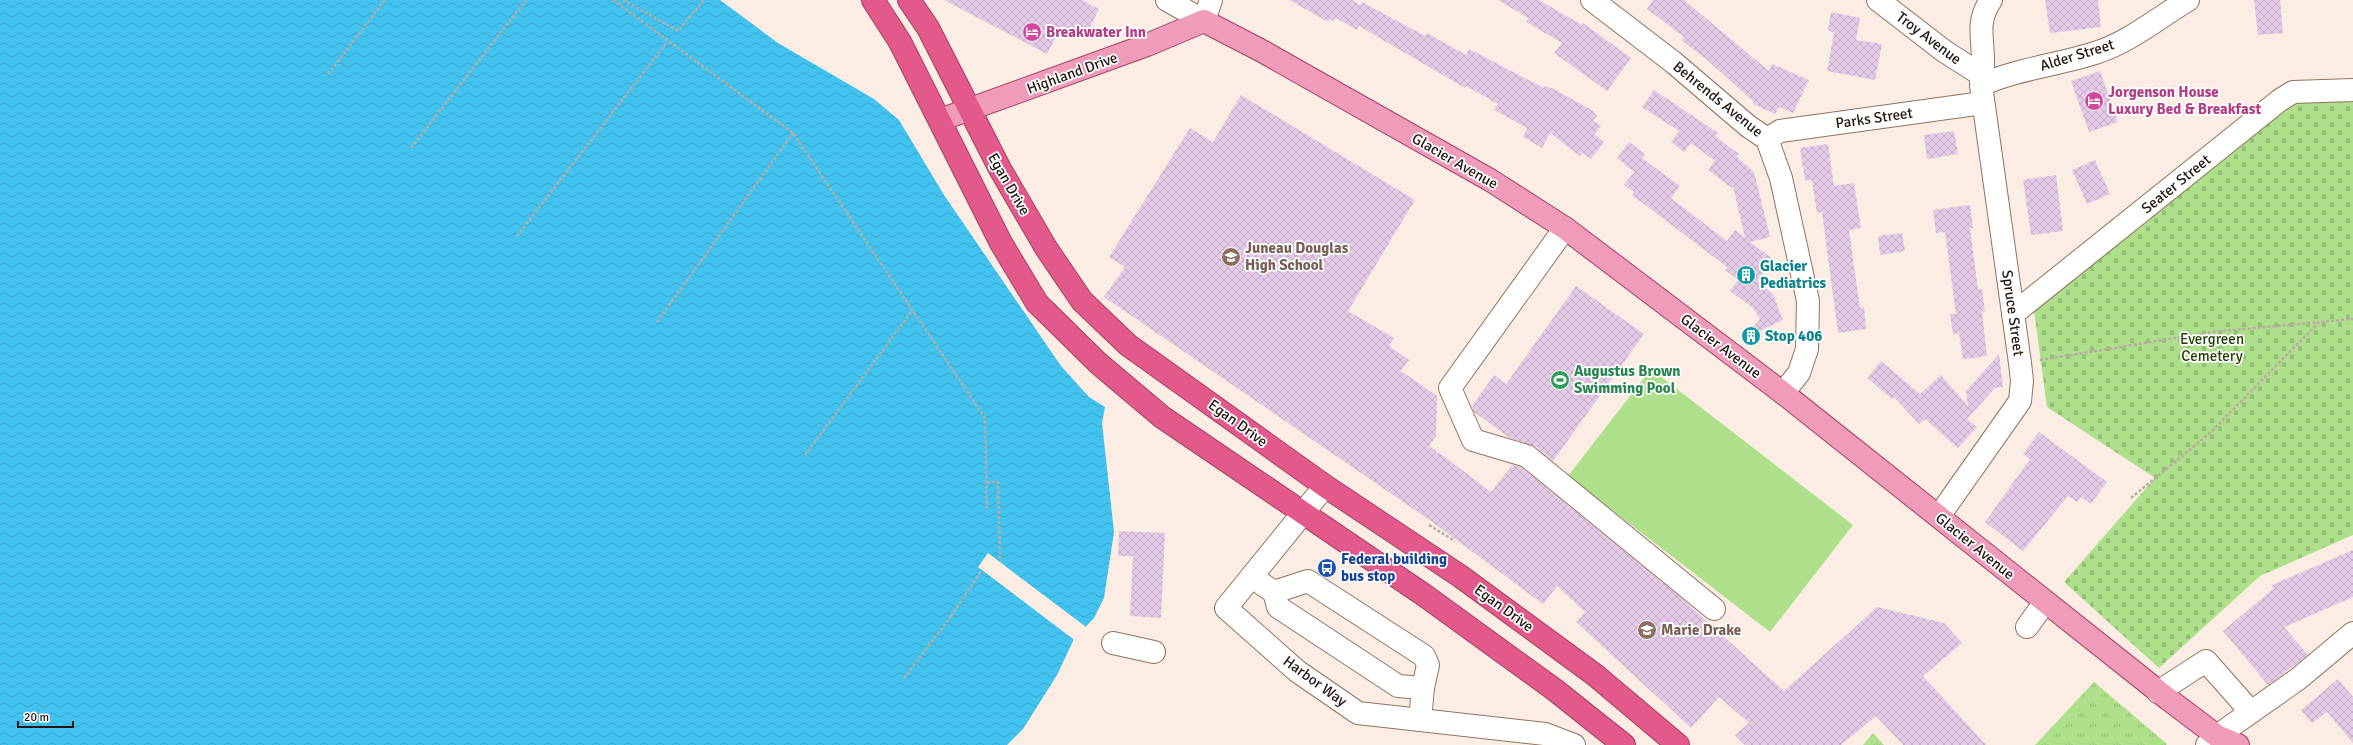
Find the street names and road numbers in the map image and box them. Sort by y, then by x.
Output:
street label: Troy Avenue [1893,8,1965,68]
street label: Alder Street [2038,35,2116,75]
street label: Highland Drive [1024,48,1120,98]
street label: Behrends Avenue [1669,57,1767,141]
street label: Parks Street [1834,104,1914,132]
street label: Glacier Avenue [1409,129,1501,193]
street label: Egan Drive [984,150,1034,218]
street label: Seater Street [2138,151,2214,217]
street label: Spruce Street [1998,269,2028,357]
street label: Glacier Avenue [1677,310,1765,382]
street label: Egan Drive [1205,395,1271,451]
street label: Glacier Avenue [1932,509,2018,583]
street label: Egan Drive [1471,580,1537,636]
street label: Harbor Way [1280,652,1350,710]

